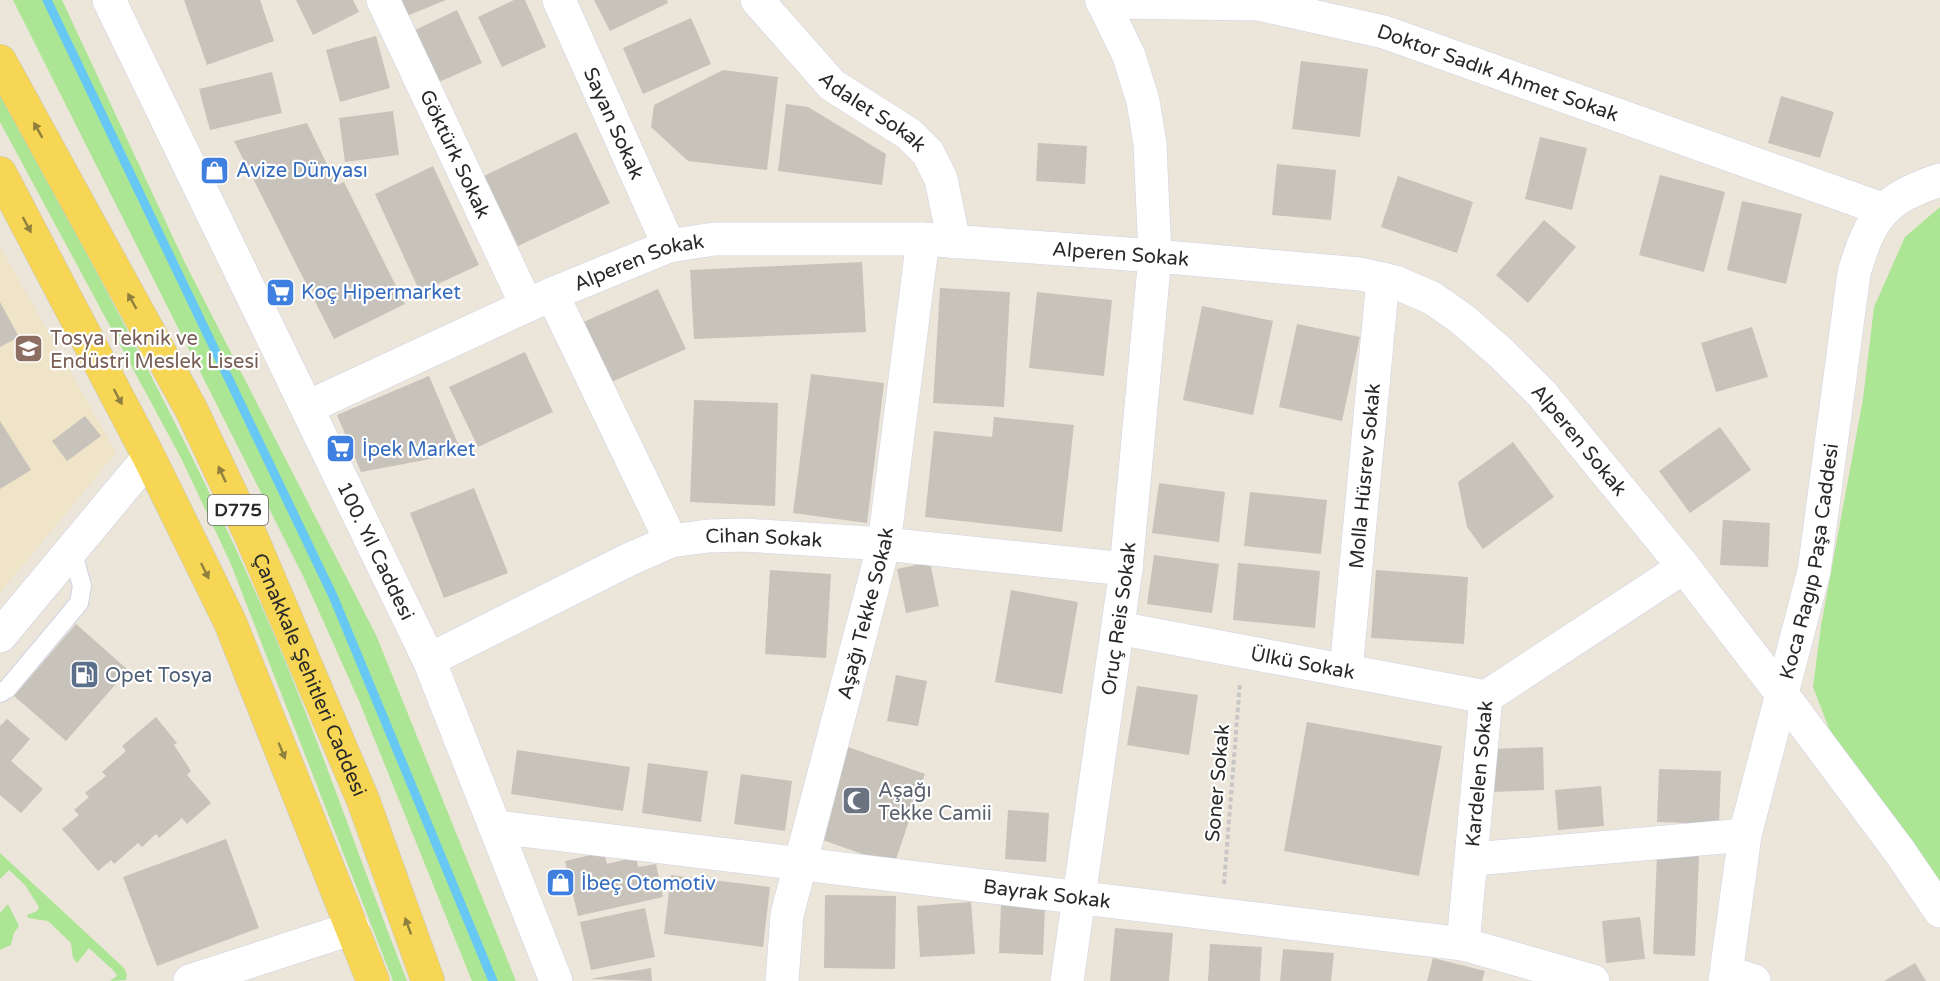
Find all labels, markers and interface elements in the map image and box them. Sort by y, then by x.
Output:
street label: Doktor Sadık Ahmet Sokak [1374,20,1622,127]
street label: Sayan Sokak [578,64,649,183]
street label: Adalet Sokak [813,67,931,157]
street label: Göktürk Sokak [414,86,495,222]
one-way arrow [33,121,43,138]
shop icon: Avize Dünyası [199,154,231,186]
place label: Avize Dünyası [236,159,368,183]
one-way arrow [22,216,32,233]
street label: Alperen Sokak [570,230,706,297]
street label: Alperen Sokak [1051,237,1190,272]
supermarket icon: Koç Hipermarket [264,276,296,308]
place label: Koç Hipermarket [301,281,461,305]
one-way arrow [127,292,137,309]
place label: Tosya Teknik ve Endüstri Meslek Lisesi [50,327,259,374]
school or university icon: Tosya Teknik ve Endüstri Meslek Lisesi [13,333,45,365]
street label: Alperen Sokak [1526,380,1632,501]
street label: Molla Hüsrev Sokak [1345,382,1386,570]
one-way arrow [113,389,123,406]
supermarket icon: İpek Market [325,433,357,465]
place label: İpek Market [362,438,476,462]
street label: Koca Ragıp Paşa Caddesi [1775,442,1844,682]
one-way arrow [217,466,226,483]
street label: 100. Yıl Caddesi [331,478,419,624]
road number: D775 [208,495,268,525]
street label: Cihan Sokak [705,524,823,553]
street label: Aşağı Tekke Sokak [833,526,899,702]
street label: Oruç Reis Sokak [1097,541,1141,697]
street label: Çanakkale Şehitleri Caddesi [247,550,371,800]
one-way arrow [201,563,210,580]
street label: Ülkü Sokak [1249,641,1357,685]
fuel station icon: Opet Tosya [68,659,100,691]
place label: Opet Tosya [105,664,212,688]
street label: Kardelen Sokak [1461,699,1499,848]
street label: Soner Sokak [1201,723,1235,843]
one-way arrow [277,742,287,760]
place label: Aşağı Tekke Camii [878,779,992,826]
mosque icon: Aşağı Tekke Camii [841,785,873,817]
shop icon: İbeç Otomotiv [544,867,576,899]
place label: İbeç Otomotiv [581,872,716,896]
street label: Bayrak Sokak [982,875,1112,914]
one-way arrow [402,917,412,935]

